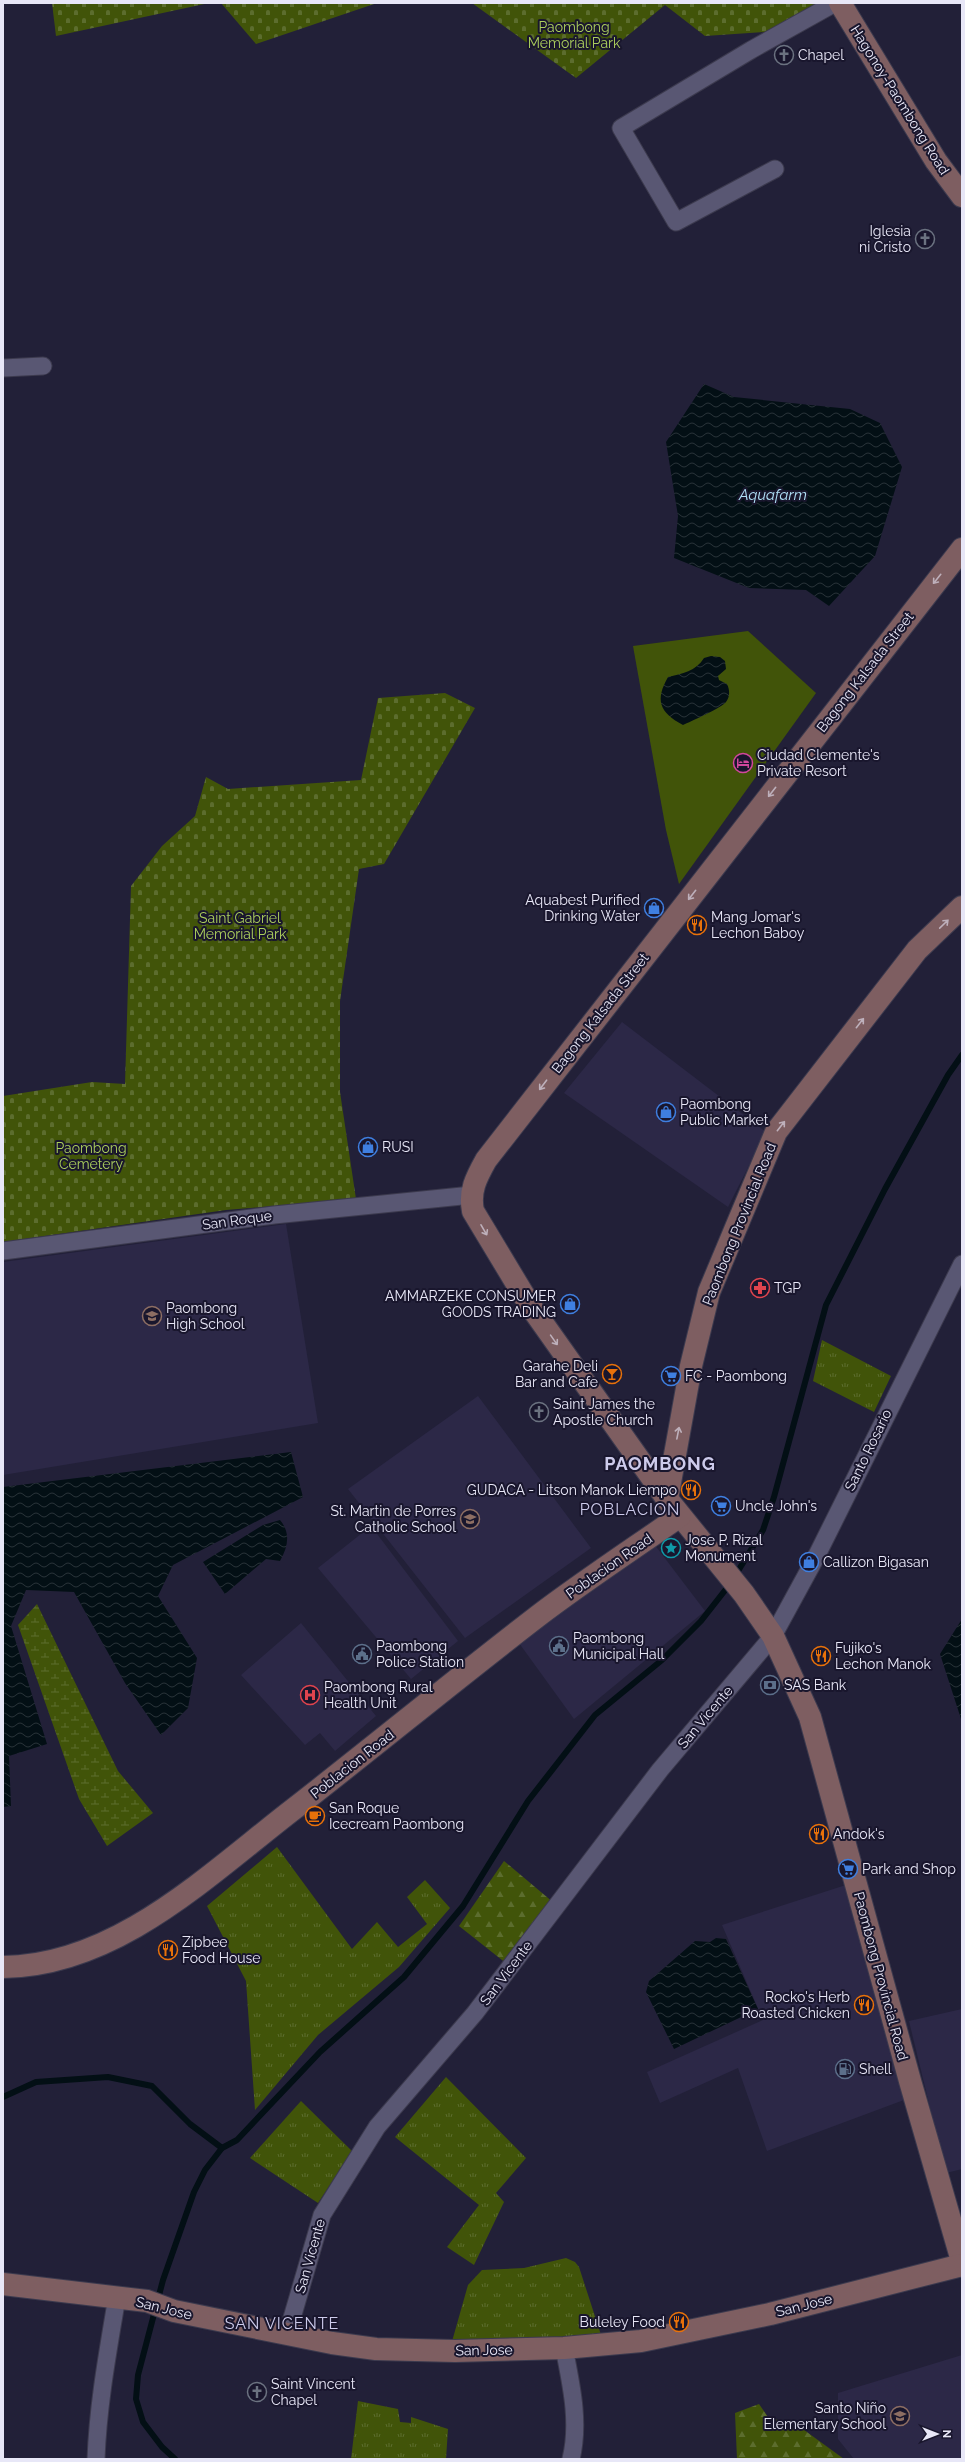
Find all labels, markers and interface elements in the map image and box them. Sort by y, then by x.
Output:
park label: Paombong Memorial Park [528,19,621,51]
street label: Hagonoy-Paombong Road [847,22,953,178]
church icon: Chapel [773,44,795,66]
place label: Chapel [798,47,844,63]
place label: Iglesia ni Cristo [859,223,911,255]
church icon: Iglesia ni Cristo [914,228,936,250]
water label: Aquafarm [738,486,807,504]
one-way arrow [933,573,942,584]
street label: Bagong Kalsada Street [813,609,917,735]
place label: Ciudad Clemente's Private Resort [757,747,880,779]
hotel icon: Ciudad Clemente's Private Resort [732,752,754,774]
one-way arrow [767,786,776,797]
one-way arrow [688,889,696,900]
place label: Aquabest Purified Drinking Water [525,892,640,924]
shop icon: Aquabest Purified Drinking Water [643,897,665,919]
place label: Mang Jomar's Lechon Baboy [711,909,805,941]
park label: Saint Gabriel Memorial Park [194,910,287,942]
restaurant icon: Mang Jomar's Lechon Baboy [686,914,708,936]
one-way arrow [939,919,949,929]
street label: Bagong Kalsada Street [548,950,652,1076]
one-way arrow [856,1018,865,1029]
one-way arrow [539,1080,547,1091]
place label: Paombong Public Market [680,1096,769,1128]
shop icon: Paombong Public Market [655,1101,677,1123]
one-way arrow [776,1120,785,1131]
shop icon: RUSI [357,1136,379,1158]
place label: RUSI [382,1139,414,1155]
park label: Paombong Cemetery [55,1140,127,1172]
street label: Paombong Provincial Road [699,1140,779,1308]
street label: San Roque [201,1207,273,1233]
one-way arrow [480,1224,488,1236]
pharmacy icon: TGP [749,1277,771,1299]
place label: TGP [774,1280,801,1296]
place label: AMMARZEKE CONSUMER GOODS TRADING [385,1288,556,1320]
shop icon: AMMARZEKE CONSUMER GOODS TRADING [559,1293,581,1315]
place label: Paombong High School [166,1300,245,1332]
school or university icon: Paombong High School [141,1305,163,1327]
one-way arrow [550,1334,558,1345]
place label: Garahe Deli Bar and Cafe [515,1358,598,1390]
bar icon: Garahe Deli Bar and Cafe [601,1363,623,1385]
supermarket icon: FC - Paombong [660,1365,682,1387]
place label: FC - Paombong [685,1368,787,1384]
place label: Saint James the Apostle Church [553,1396,655,1428]
church icon: Saint James the Apostle Church [528,1401,550,1423]
street label: Santo Rosario [841,1407,895,1493]
one-way arrow [674,1427,682,1440]
district label: PAOMBONG [604,1453,716,1474]
restaurant icon: GUDACA - Litson Manok Liempo [680,1479,702,1501]
place label: GUDACA - Litson Manok Liempo [467,1482,677,1498]
supermarket icon: Uncle John's [710,1495,732,1517]
place label: Uncle John's [735,1498,817,1514]
district label: POBLACION [580,1500,680,1519]
place label: St. Martin de Porres Catholic School [331,1503,456,1535]
school or university icon: St. Martin de Porres Catholic School [459,1508,481,1530]
street label: Poblacion Road [563,1530,655,1602]
place label: Jose P. Rizal Monument [685,1532,763,1564]
place icon: Jose P. Rizal Monument [660,1537,682,1559]
shop icon: Callizon Bigasan [798,1551,820,1573]
place label: Callizon Bigasan [823,1554,929,1570]
place label: Paombong Municipal Hall [573,1630,664,1662]
public building icon: Paombong Municipal Hall [548,1635,570,1657]
place label: Paombong Police Station [376,1638,464,1670]
place label: Fujiko's Lechon Manok [835,1640,931,1672]
public building icon: Paombong Police Station [351,1643,373,1665]
restaurant icon: Fujiko's Lechon Manok [810,1645,832,1667]
bank icon: SAS Bank [759,1674,781,1696]
place label: SAS Bank [784,1677,847,1693]
place label: Paombong Rural Health Unit [324,1679,433,1711]
street label: San Vicente [674,1682,736,1752]
hospital icon: Paombong Rural Health Unit [299,1684,321,1706]
street label: Poblacion Road [307,1726,397,1802]
place label: San Roque Icecream Paombong [329,1800,464,1832]
cafe icon: San Roque Icecream Paombong [304,1805,326,1827]
restaurant icon: Andok's [808,1823,830,1845]
place label: Andok's [833,1826,885,1842]
supermarket icon: Park and Shop [837,1858,859,1880]
place label: Park and Shop [862,1861,956,1877]
street label: Paombong Provincial Road [851,1890,911,2062]
place label: Zipbee Food House [182,1934,261,1966]
street label: San Vicente [477,1938,535,2008]
restaurant icon: Zipbee Food House [157,1939,179,1961]
place label: Rocko's Herb Roasted Chicken [741,1989,850,2021]
restaurant icon: Rocko's Herb Roasted Chicken [853,1994,875,2016]
fuel station icon: Shell [834,2058,856,2080]
place label: Shell [859,2061,892,2077]
street label: San Vicente [292,2217,328,2295]
street label: San Jose [774,2290,834,2320]
street label: San Jose [134,2293,194,2323]
restaurant icon: Buleley Food [668,2311,690,2333]
district label: SAN VICENTE [225,2314,339,2333]
place label: Buleley Food [580,2314,665,2330]
street label: San Jose [455,2342,513,2358]
place label: Saint Vincent Chapel [271,2376,356,2408]
church icon: Saint Vincent Chapel [246,2381,268,2403]
place label: Santo Niño Elementary School [763,2400,886,2432]
school or university icon: Santo Niño Elementary School [889,2405,911,2427]
north arrow [917,2414,957,2454]
text: N [940,2430,953,2438]

